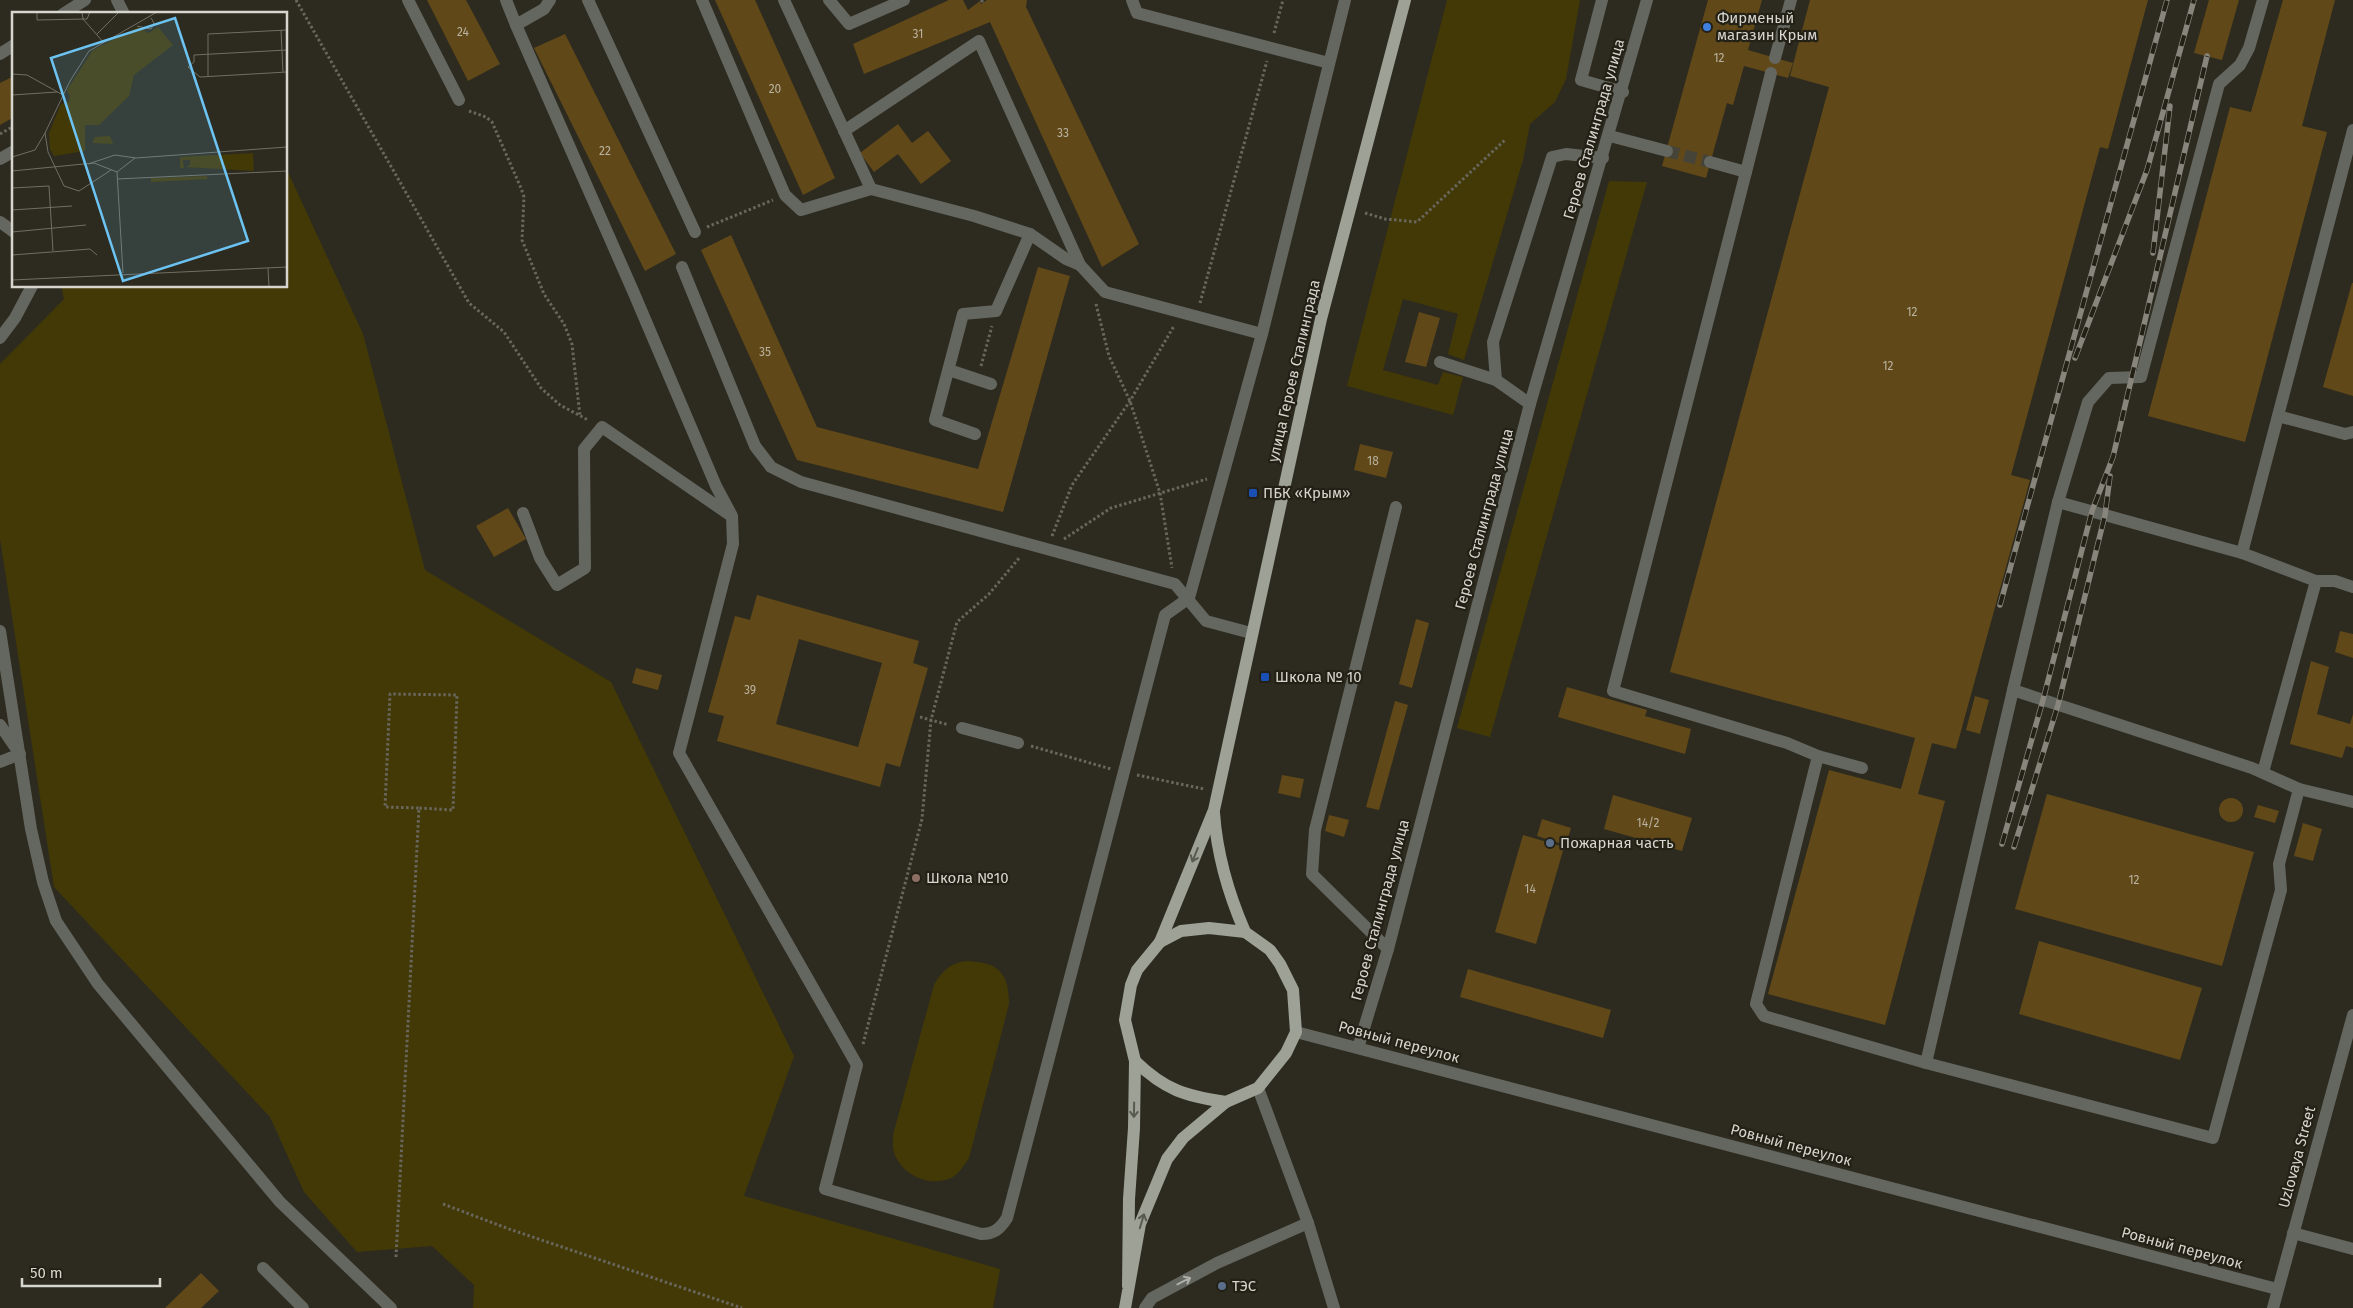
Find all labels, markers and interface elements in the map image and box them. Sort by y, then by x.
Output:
place label: Фирменый магазин Крым [1717,9,1817,44]
inset map [12,12,288,288]
marker: Фирменый магазин Крым [1701,21,1713,33]
house number: 24 [457,25,470,39]
house number: 31 [913,27,923,41]
street label: Героев Сталинграда улица [1560,37,1628,221]
house number: 12 [1713,51,1725,65]
house number: 20 [769,82,782,96]
house number: 33 [1057,126,1069,140]
house number: 22 [599,144,611,158]
street label: улица Героев Сталинграда [1264,278,1324,464]
house number: 12 [1906,305,1918,319]
house number: 35 [759,345,771,359]
house number: 12 [1882,359,1894,373]
street label: Героев Сталинграда улица [1451,426,1517,612]
house number: 18 [1367,454,1379,468]
place label: ПБК «Крым» [1263,484,1351,502]
marker: ПБК «Крым» [1247,487,1259,499]
place label: Школа № 10 [1275,668,1362,686]
marker: Школа № 10 [1259,671,1271,683]
house number: 39 [744,683,756,697]
house number: 14/2 [1636,816,1660,830]
street label: Героев Сталинграда улица [1347,817,1413,1003]
place label: Пожарная часть [1560,834,1674,852]
marker: Пожарная часть [1544,837,1556,849]
one-way arrow [1190,847,1200,862]
place label: Школа №10 [926,869,1009,887]
marker: Школа №10 [910,872,922,884]
house number: 12 [2128,873,2140,887]
house number: 14 [1524,882,1536,896]
street label: Ровный переулок [1336,1017,1462,1067]
one-way arrow [1129,1101,1139,1117]
street label: Uzlovaya Street [2275,1104,2319,1210]
street label: Ровный переулок [1728,1120,1854,1170]
one-way arrow [1137,1213,1147,1229]
street label: Ровный переулок [2119,1223,2245,1273]
scale bar [22,1256,160,1288]
text: 50 m [30,1264,63,1282]
one-way arrow [1176,1276,1191,1285]
place label: ТЭС [1232,1277,1257,1295]
marker: ТЭС [1216,1280,1228,1292]

